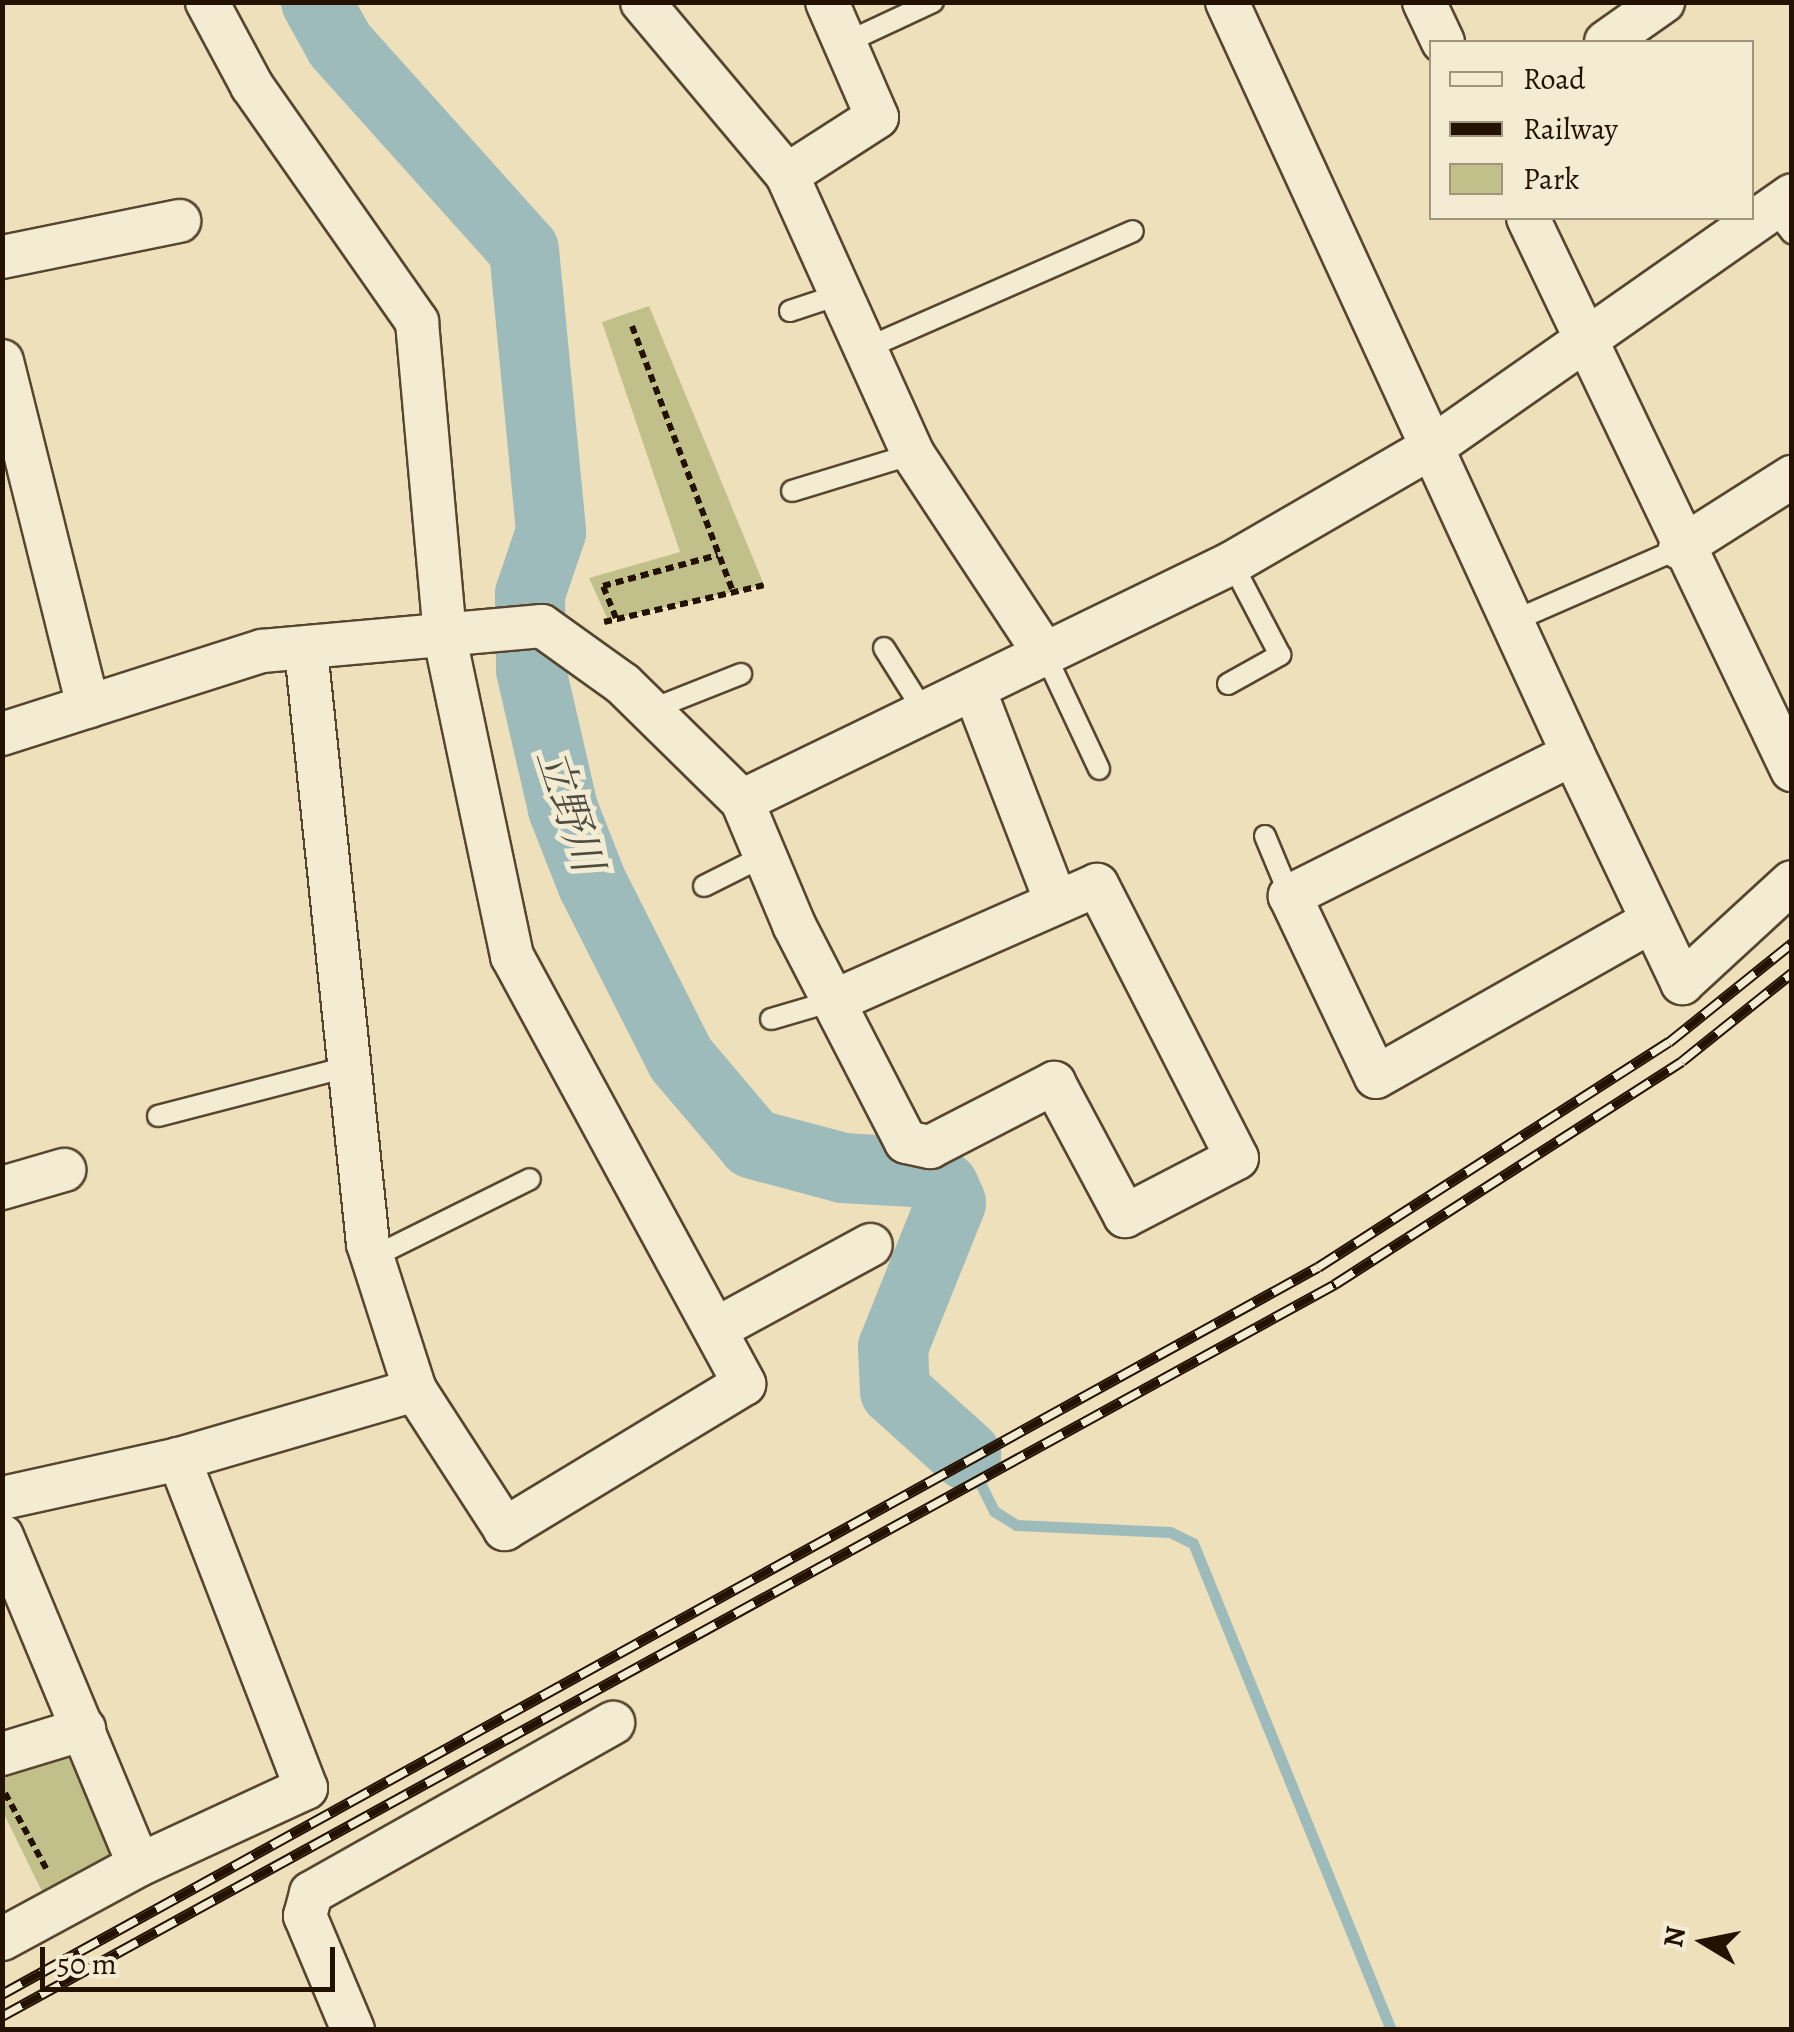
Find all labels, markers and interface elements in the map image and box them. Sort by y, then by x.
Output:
legend [1429,40,1754,220]
text: Road [1523,59,1585,99]
text: Railway [1523,109,1618,149]
text: Park [1523,159,1579,199]
water label: 立野川 [527,742,613,878]
north arrow [1654,1892,1754,1992]
text: N [1654,1923,1695,1950]
scale bar [45,1927,340,1989]
text: 50 m [57,1944,117,1984]

